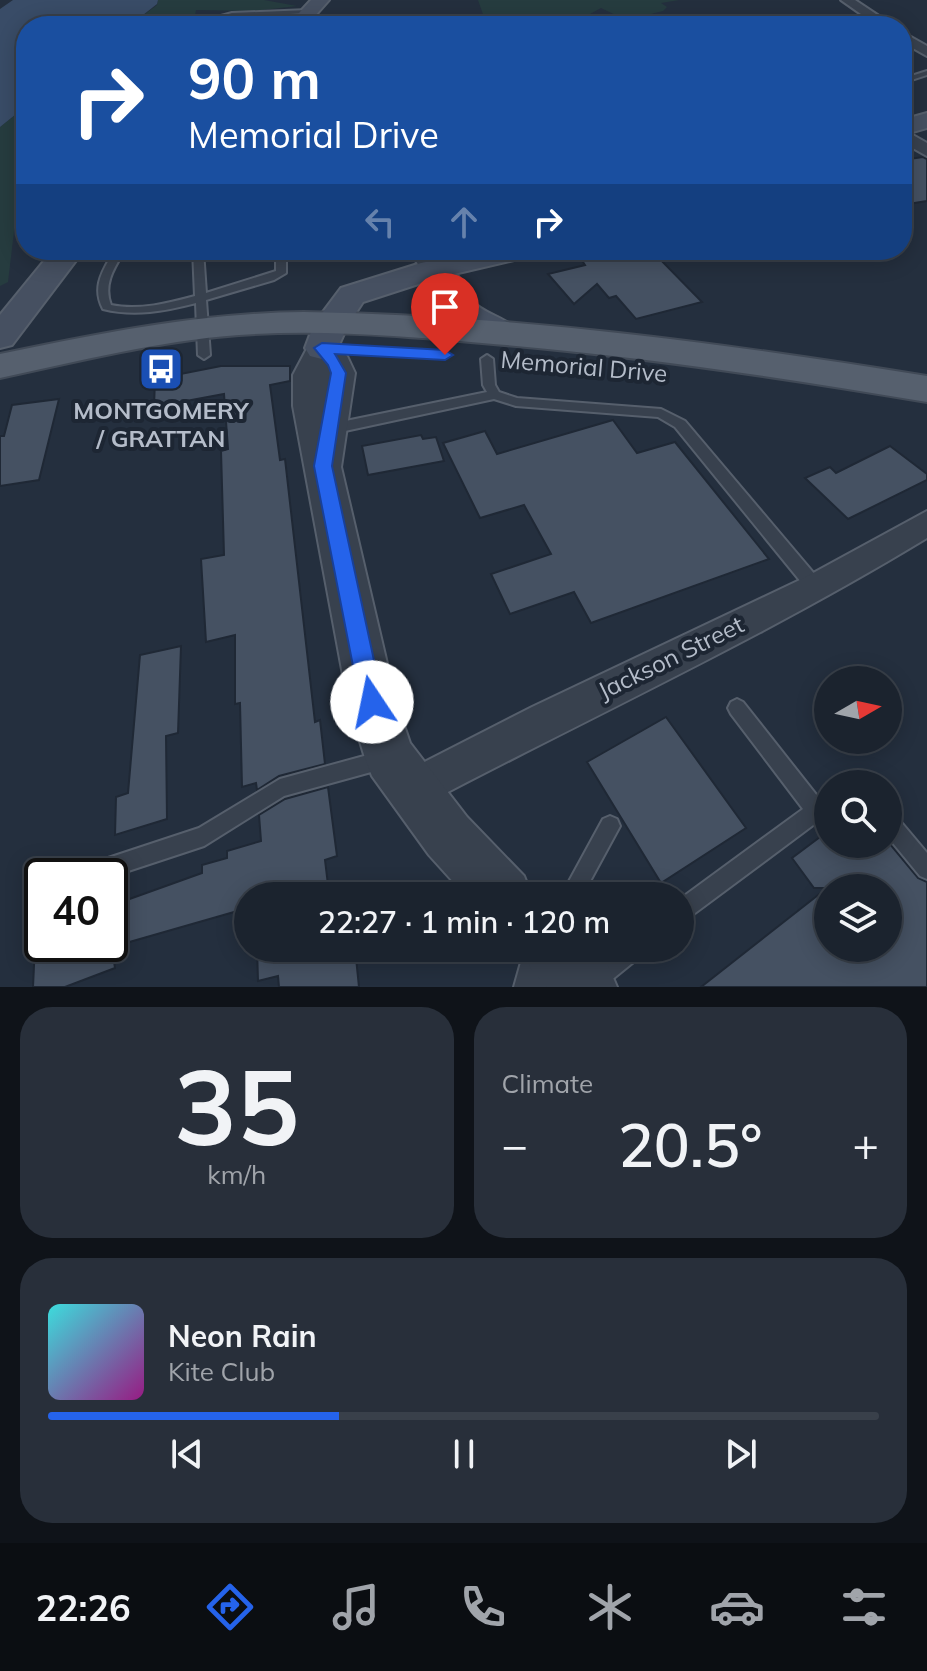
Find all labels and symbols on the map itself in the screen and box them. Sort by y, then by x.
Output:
pin [411,273,479,355]
street label: Memorial Drive [499,344,669,388]
bus stop icon: MONTGOMERY / GRATTAN [137,345,185,393]
place label: MONTGOMERY / GRATTAN [73,395,250,453]
street label: Jackson Street [593,609,748,705]
position arrow [330,660,414,744]
north arrow [814,666,902,754]
speed limit sign: 40 [24,858,128,962]

